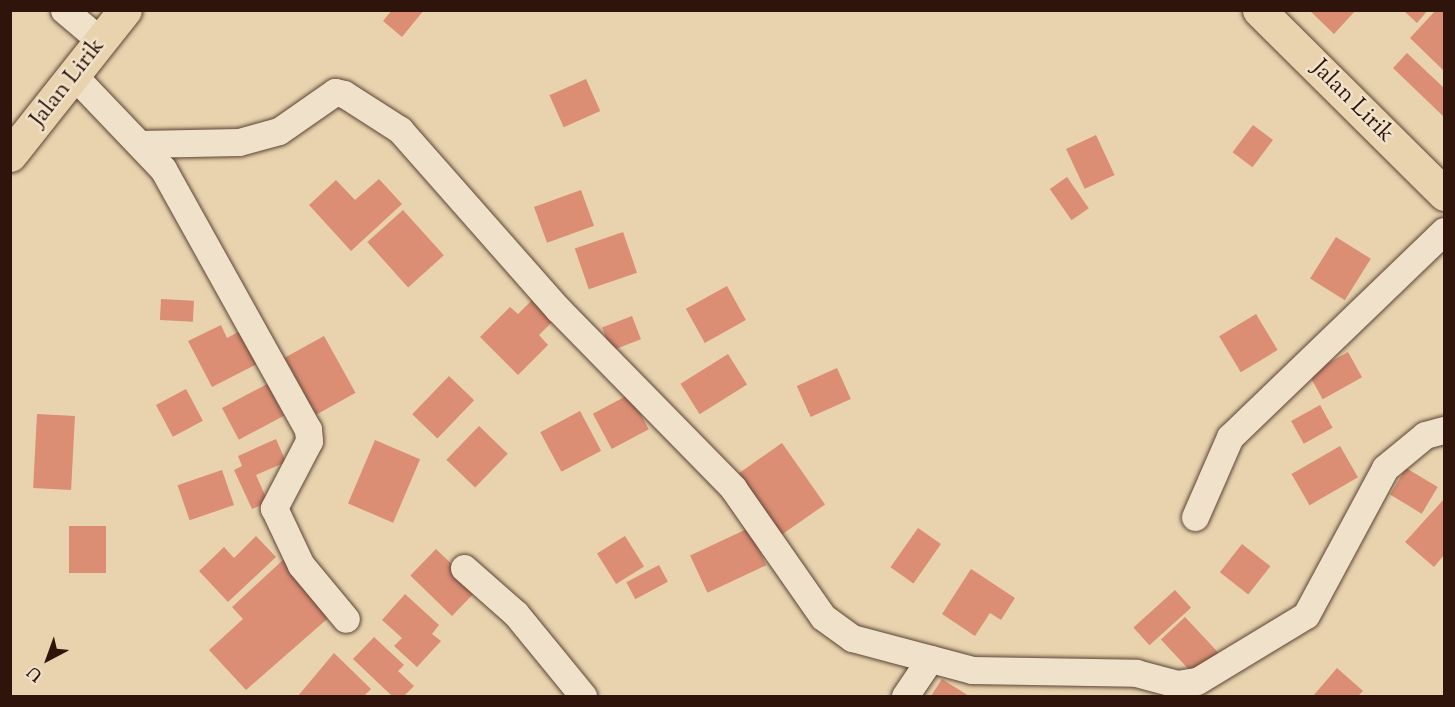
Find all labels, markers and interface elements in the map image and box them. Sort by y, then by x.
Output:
street label: Jalan Lirik [24,33,112,133]
street label: Jalan Lirik [1305,55,1399,149]
north arrow [18,629,78,689]
text: U [23,660,48,686]

